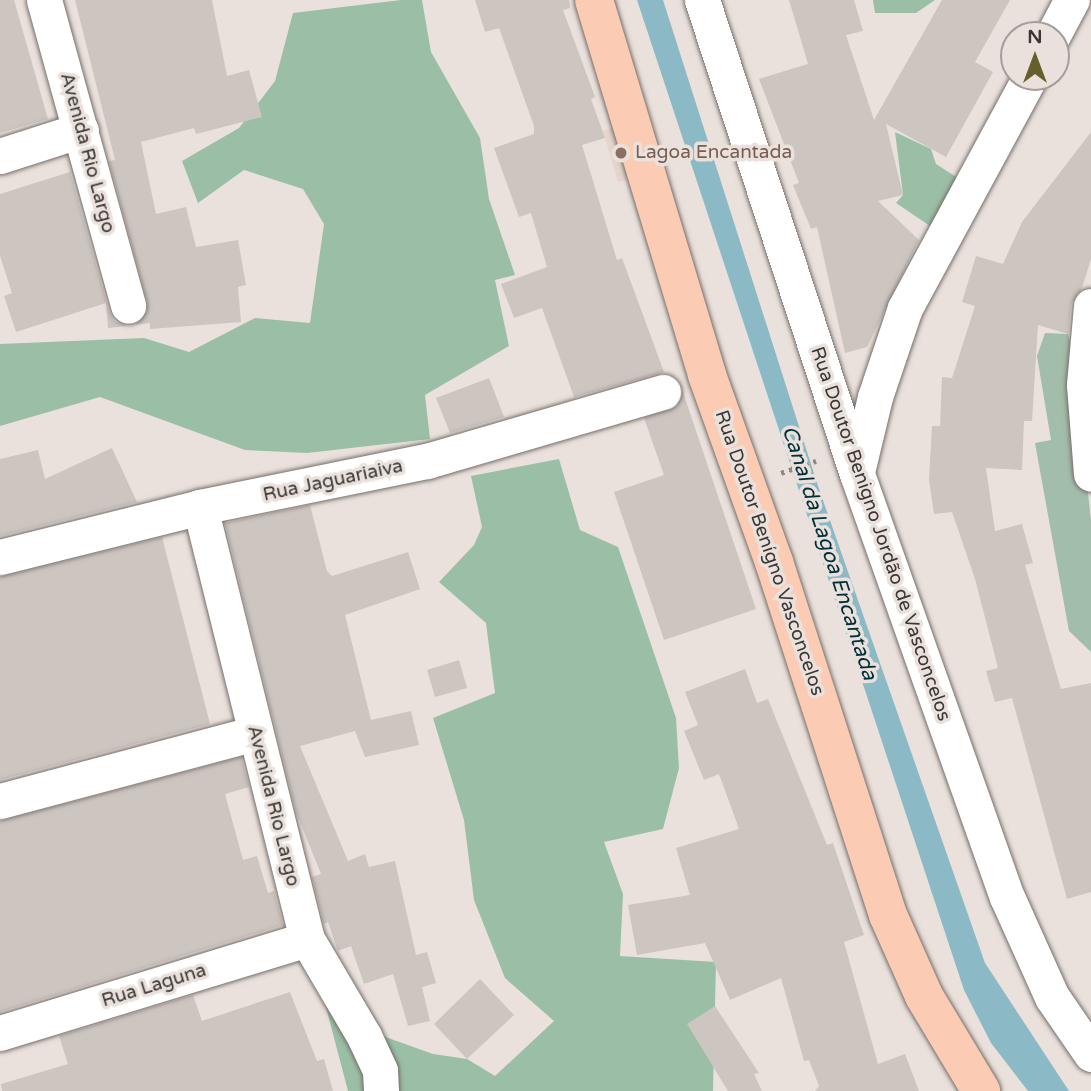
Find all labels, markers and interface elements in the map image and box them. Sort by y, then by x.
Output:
north arrow [1000,21,1070,91]
text: N [1027,26,1043,48]
street label: Avenida Rio Largo [55,70,119,236]
place label: Lagoa Encantada [635,142,792,164]
marker: Lagoa Encantada [613,145,629,161]
street label: Rua Doutor Benigno Jordão de Vasconcelos [805,344,955,724]
street label: Rua Doutor Benígno Vasconcelos [709,407,829,699]
water label: Canal da Lagoa Encantada [776,423,882,683]
street label: Rua Jaguariaiva [261,455,405,507]
street label: Avenida Rio Largo [242,723,304,889]
street label: Rua Laguna [99,959,209,1013]

